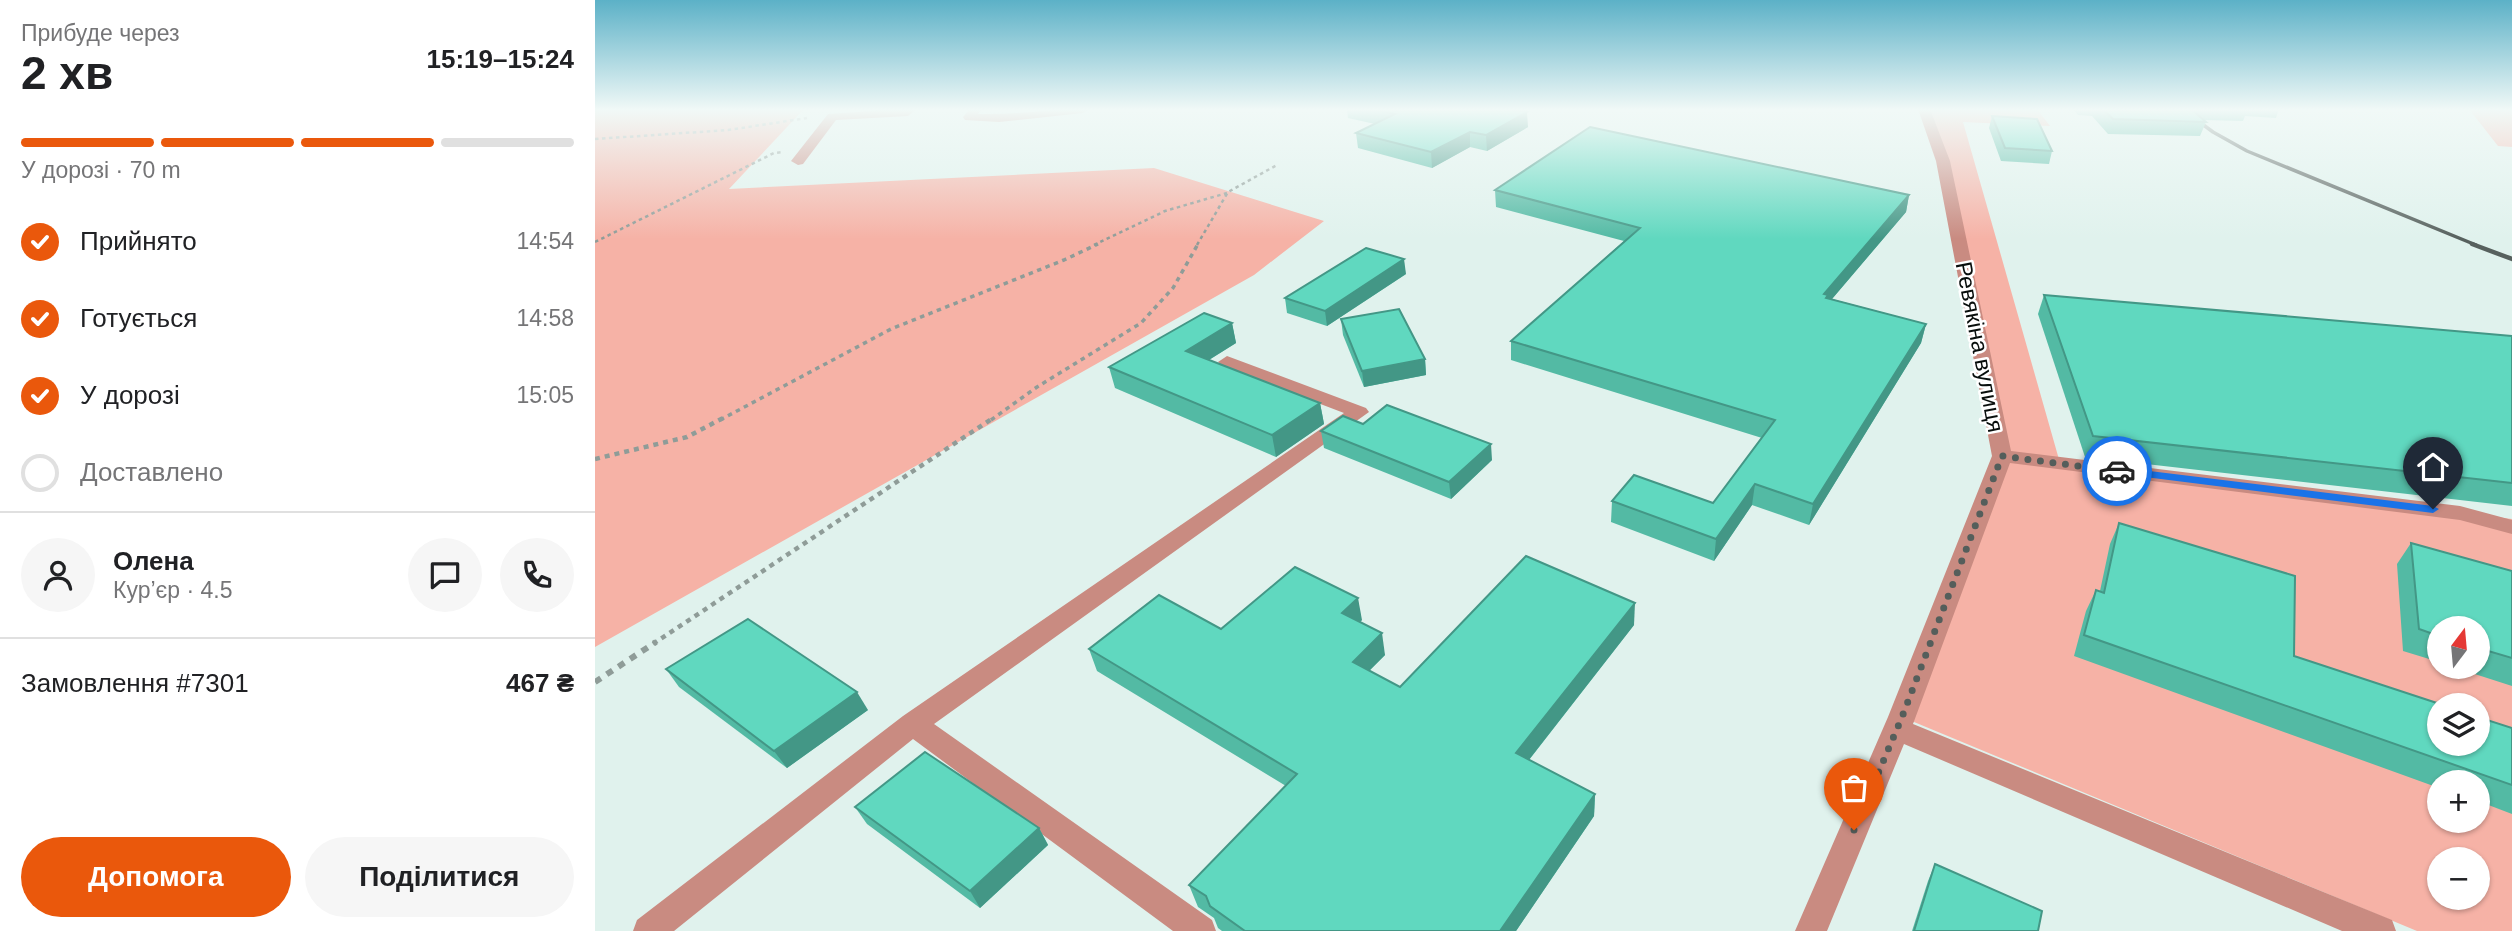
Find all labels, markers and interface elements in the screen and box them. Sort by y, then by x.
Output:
text: Прибуде через [21,20,180,46]
text: 15:19–15:24 [427,44,574,74]
text: 2 хв [21,47,113,99]
text: У дорозі · 70 m [21,157,181,183]
icon: check [21,223,59,261]
text: Прийнято [80,226,197,256]
text: 14:54 [516,228,574,254]
street label: Ревякіна вулиця [1951,260,2009,434]
icon: check [21,300,59,338]
text: Готується [80,303,197,333]
text: 14:58 [516,305,574,331]
icon: check [21,377,59,415]
text: У дорозі [80,380,180,410]
text: 15:05 [516,382,574,408]
courier [2082,436,2152,506]
pin [2403,437,2463,509]
icon: home [2414,448,2452,486]
icon: car [2098,452,2136,490]
text: Доставлено [80,457,223,487]
button: person [21,538,95,612]
button: chat [408,538,482,612]
button: phone [500,538,574,612]
text: Олена [113,546,194,576]
text: Кур’єр · 4.5 [113,577,232,603]
north arrow [2427,616,2490,679]
map controls [2427,616,2490,910]
text: Замовлення #7301 [21,668,249,698]
text: 467 ₴ [506,668,574,698]
button: layers [2427,693,2490,756]
pin [1824,758,1884,830]
icon: bag [1835,769,1873,807]
button: + [2427,770,2490,833]
button: Допомога [21,837,291,917]
button: Поділитися [305,837,574,917]
button: − [2427,847,2490,910]

